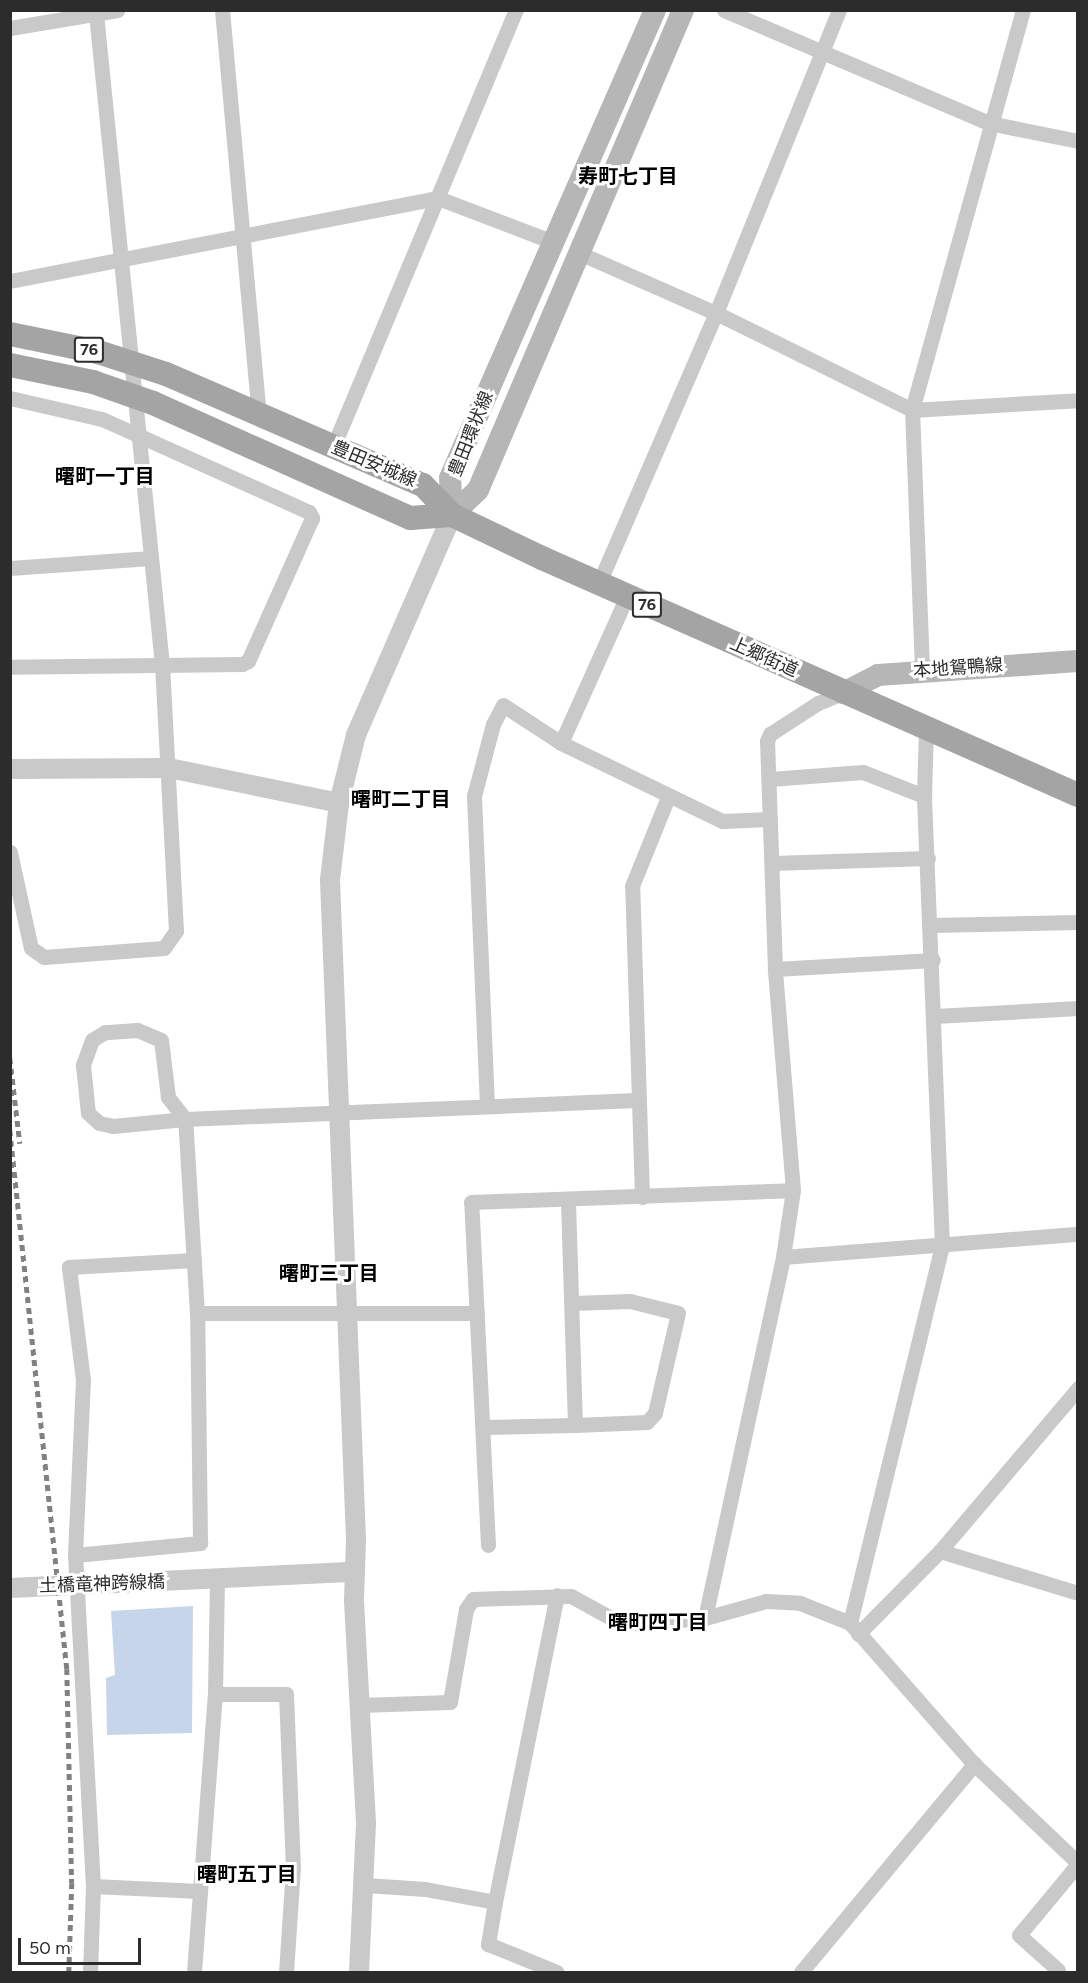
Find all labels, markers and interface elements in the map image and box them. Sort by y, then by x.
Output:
district label: 寿町七丁目 [578,164,678,188]
road number: 76 [72,337,106,363]
street label: 豊田環状線 [444,388,498,480]
street label: 豊田安城線 [328,436,420,492]
district label: 曙町一丁目 [55,464,155,488]
road number: 76 [630,592,664,618]
street label: 上郷街道 [727,632,801,682]
street label: 本地鴛鴨線 [912,654,1004,682]
district label: 曙町二丁目 [351,787,451,811]
district label: 曙町三丁目 [279,1261,379,1285]
street label: 土橋竜神跨線橋 [39,1571,165,1597]
district label: 曙町四丁目 [608,1610,708,1634]
district label: 曙町五丁目 [197,1862,297,1886]
scale bar [21,1926,144,1964]
text: 50 m [29,1937,71,1959]

